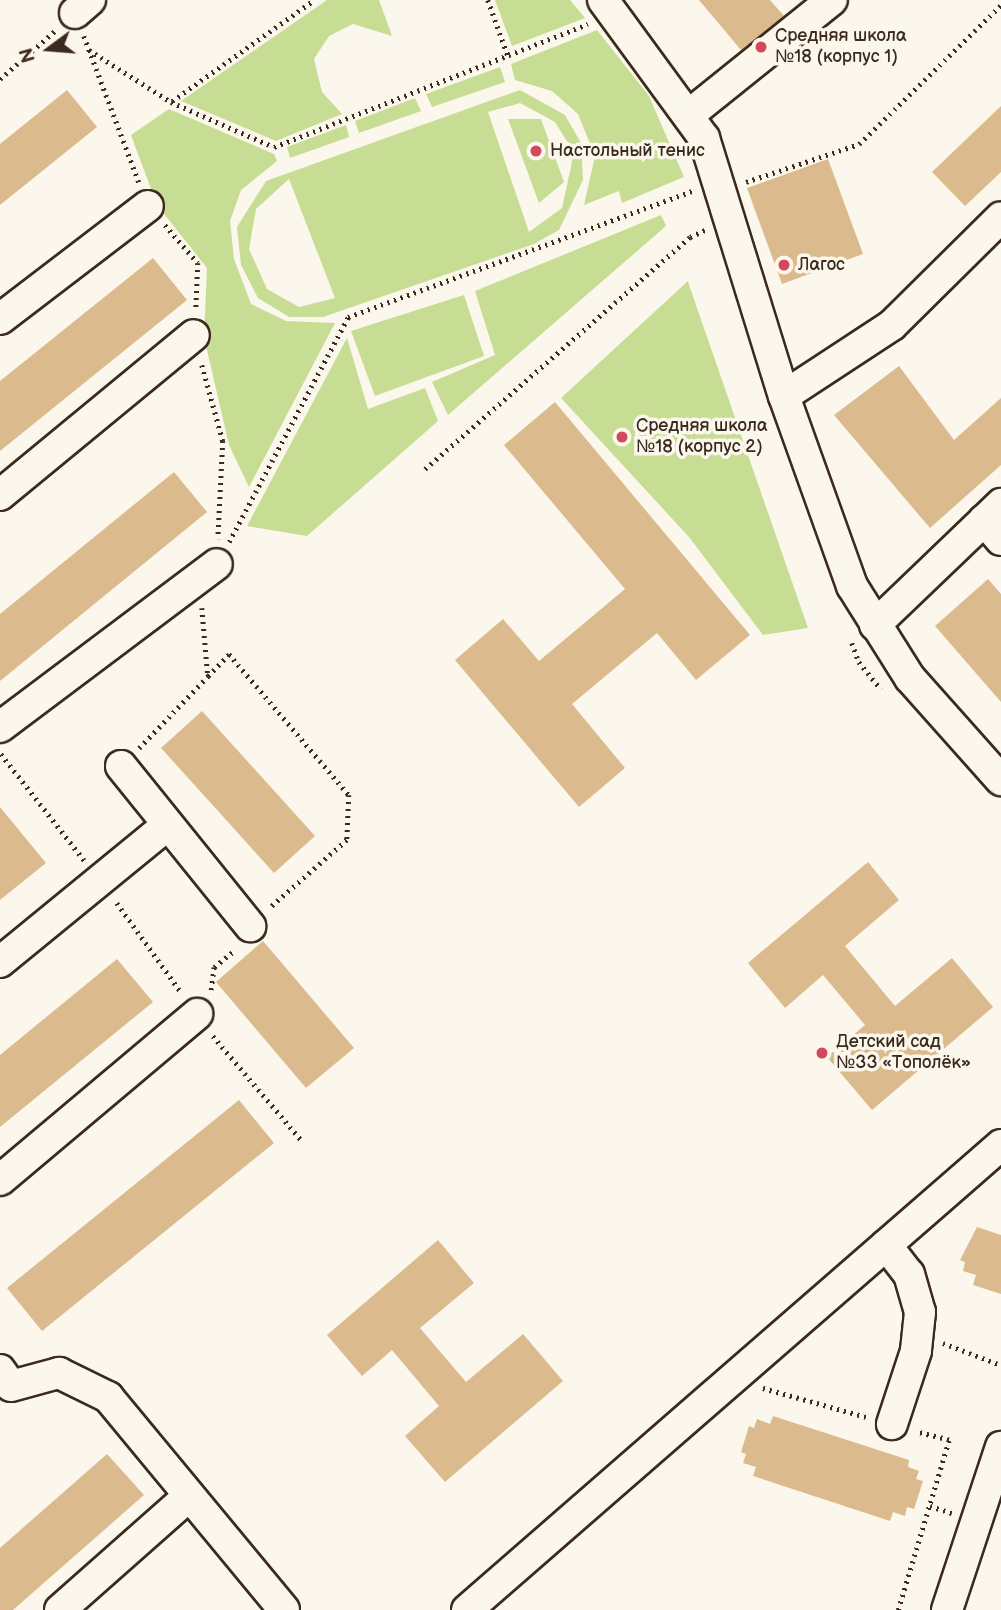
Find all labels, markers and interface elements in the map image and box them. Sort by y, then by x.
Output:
north arrow [14,14,84,84]
place label: Средняя школа №18 (корпус 1) [775,26,907,68]
marker: Средняя школа №18 (корпус 1) [753,39,769,55]
text: N [15,45,41,65]
place label: Настольный тенис [550,140,705,162]
marker: Настольный тенис [528,143,544,159]
place label: Лагос [798,254,845,276]
marker: Лагос [776,257,792,273]
place label: Средняя школа №18 (корпус 2) [636,416,768,458]
marker: Средняя школа №18 (корпус 2) [614,429,630,445]
place label: Детский сад №33 «Тополёк» [836,1032,971,1074]
marker: Детский сад №33 «Тополёк» [814,1045,830,1061]

